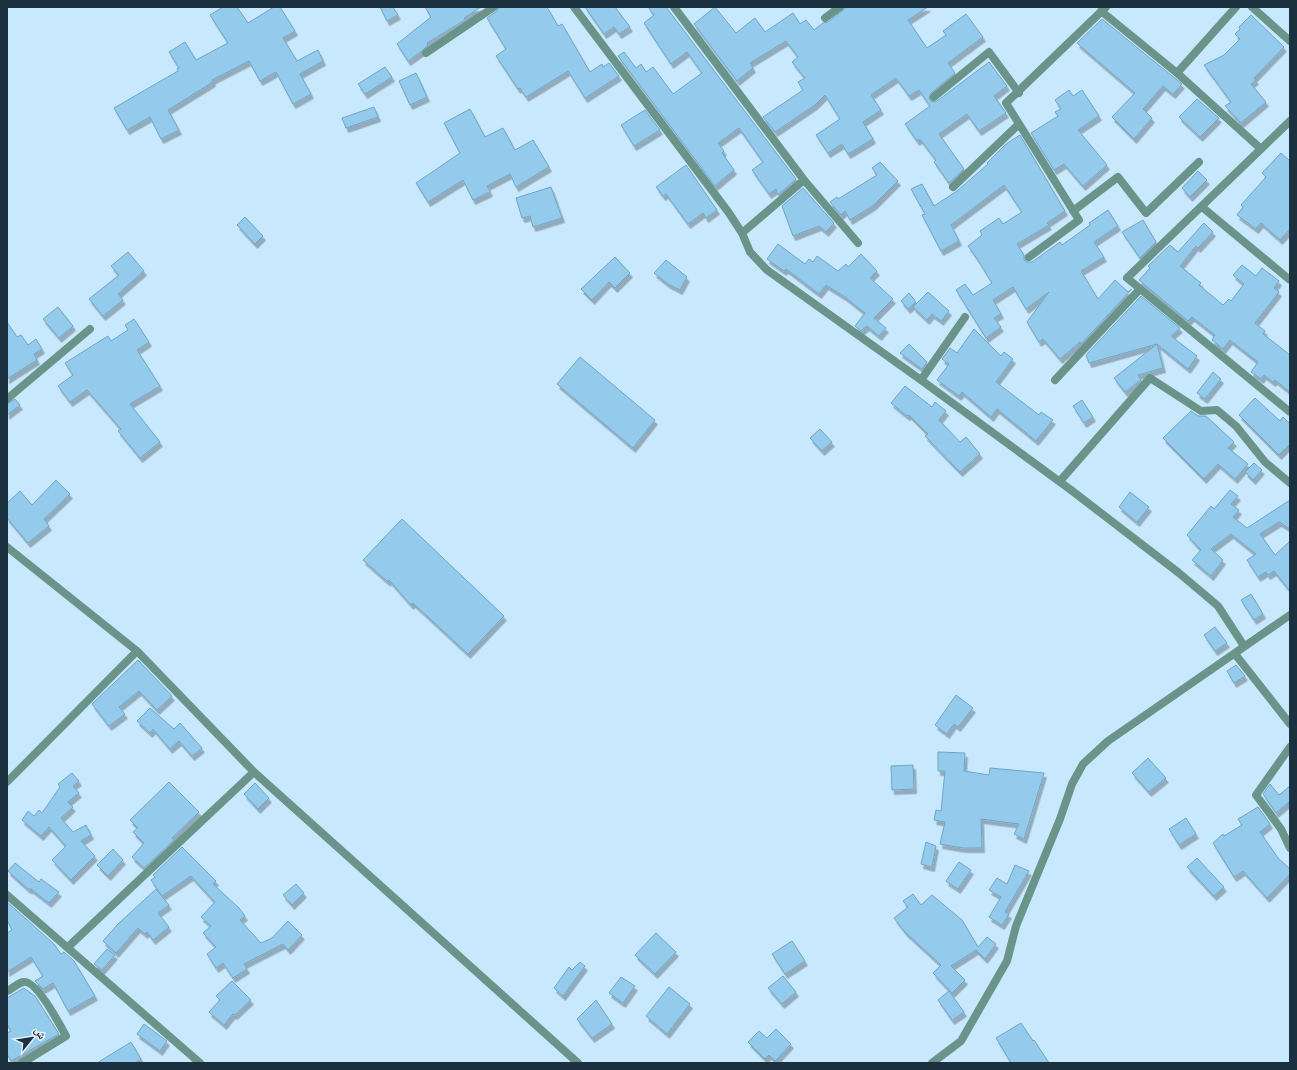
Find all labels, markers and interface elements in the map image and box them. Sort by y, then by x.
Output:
north arrow [12,1018,52,1058]
text: ش [31,1024,51,1042]

